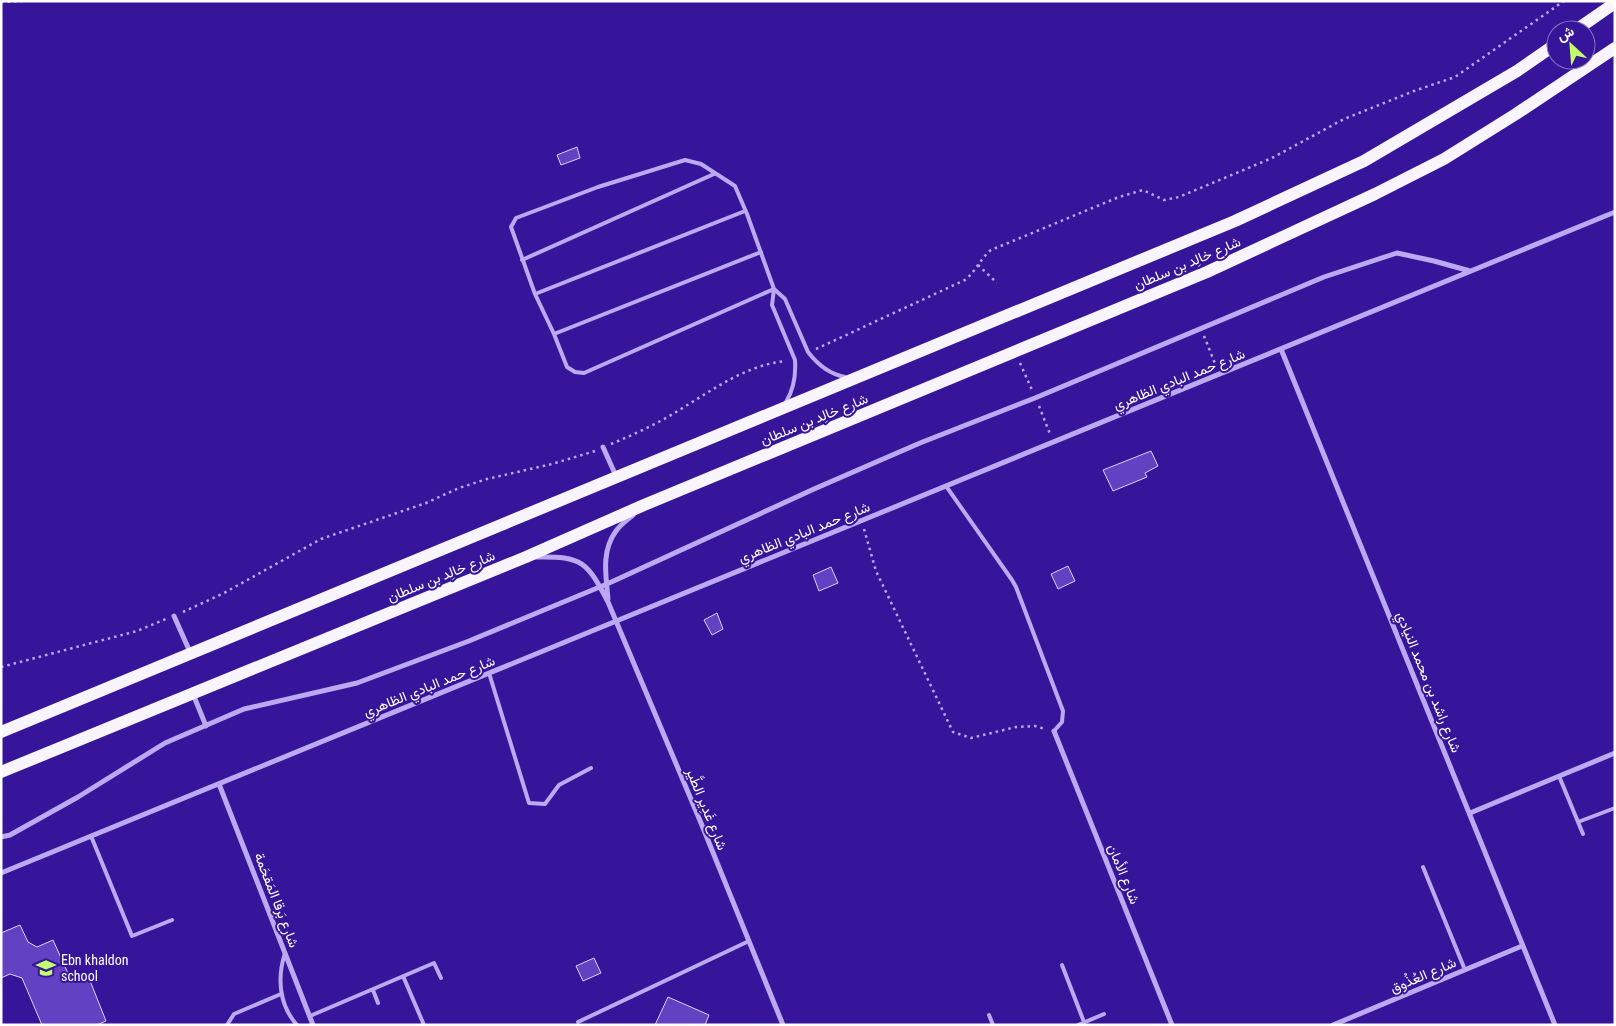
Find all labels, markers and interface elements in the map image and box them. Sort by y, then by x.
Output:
north arrow [1546,20,1596,70]
text: ش [1554,22,1577,45]
street label: شارع خالِد بن سلطان [1131,233,1244,296]
street label: شارع حمد البادي الظاهري [1111,345,1249,416]
street label: شارع خالِد بن سلطان [758,390,871,451]
street label: شارع حمد البادي الظاهري [736,498,874,569]
street label: شارع خالِد بن سلطان [385,547,498,608]
street label: شارع راشد بن محمد النيادي [1390,609,1465,756]
street label: شارع حمد البادي الظاهري [361,652,499,723]
street label: شارع غَدِير الطَّير [680,764,733,854]
street label: شارع الأمان [1102,842,1143,907]
street label: شارع بَرقا المَقحَمة [249,850,302,951]
place label: Ebn khaldon school [61,952,129,984]
street label: شارع العُذُوق [1387,953,1460,999]
school or university icon: Ebn khaldon school [35,957,57,979]

